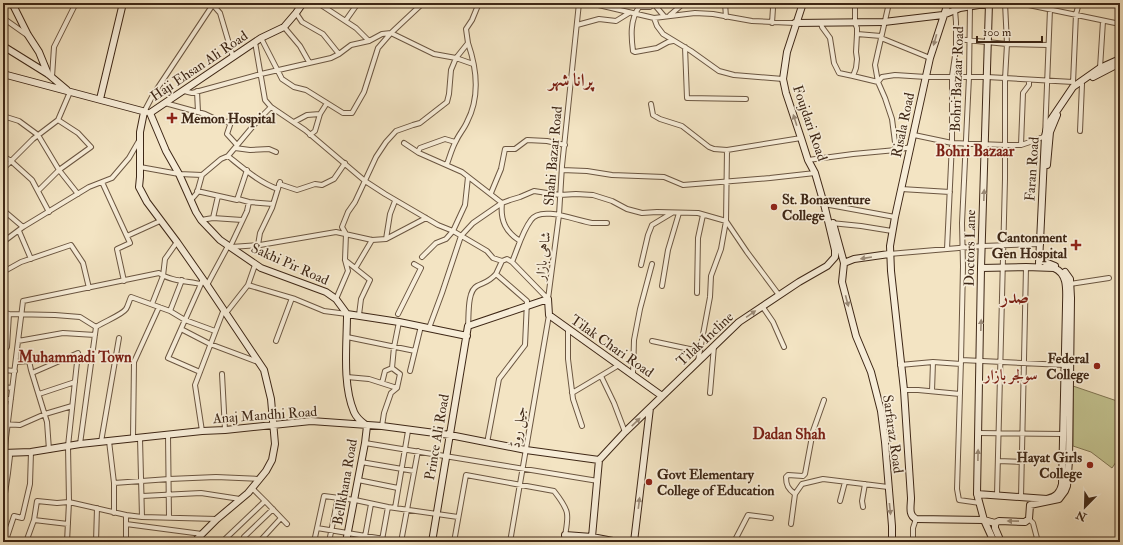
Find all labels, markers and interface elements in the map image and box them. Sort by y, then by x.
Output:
scale bar [977,18,1042,44]
text: 100 m [983,25,1012,40]
street label: Bohri Bazaar Road [947,26,967,132]
street label: Haji Ehsan Ali Road [147,27,251,105]
one-way arrow [932,34,938,46]
district label: پرانا شہر [547,69,595,92]
street label: Foujdari Road [789,83,831,163]
street label: Risala Road [888,91,918,159]
street label: Shahi Bazar Road [540,105,566,206]
place label: Memon Hospital [180,110,276,128]
marker: Memon Hospital [166,112,178,124]
one-way arrow [791,113,797,125]
street label: Faran Road [1021,136,1043,202]
district label: Bohri Bazaar [936,142,1015,161]
one-way arrow [980,189,987,201]
place label: St. Bonaventure College [782,191,871,225]
marker: St. Bonaventure College [769,202,779,212]
street label: Doctors Lane [961,209,979,287]
place label: Cantonment Gen Hospital [992,229,1067,263]
street label: شاہی بازار [531,231,554,283]
street label: Sakhi Pir Road [248,239,332,289]
marker: Cantonment Gen Hospital [1070,239,1082,251]
one-way arrow [860,255,872,261]
district label: صدر [999,286,1029,309]
one-way arrow [845,295,851,307]
street label: Tilak Incline [673,308,737,370]
one-way arrow [746,310,756,318]
street label: Tilak Chari Road [567,311,657,381]
one-way arrow [978,318,984,331]
district label: Muhammadi Town [17,348,132,367]
place label: Federal College [1046,350,1089,384]
marker: Federal College [1092,361,1102,371]
district label: سولجر بازار [983,366,1037,385]
street label: Prince Ali Road [421,393,453,481]
street label: Sarfaraz Road [879,394,907,474]
street label: Anaj Mandhi Road [211,403,318,427]
street label: جیل روڈ [506,405,532,449]
one-way arrow [631,417,641,426]
district label: Dadan Shah [752,425,826,444]
street label: Bellkhana Road [329,438,361,526]
one-way arrow [975,448,981,461]
place label: Hayat Girls College [1017,449,1082,483]
marker: Hayat Girls College [1085,460,1095,470]
place label: Govt Elementary College of Education [657,466,775,500]
marker: Govt Elementary College of Education [644,477,654,487]
north arrow [1065,487,1105,527]
one-way arrow [635,497,642,509]
one-way arrow [887,503,894,515]
text: N [1073,507,1089,524]
one-way arrow [1007,518,1019,525]

